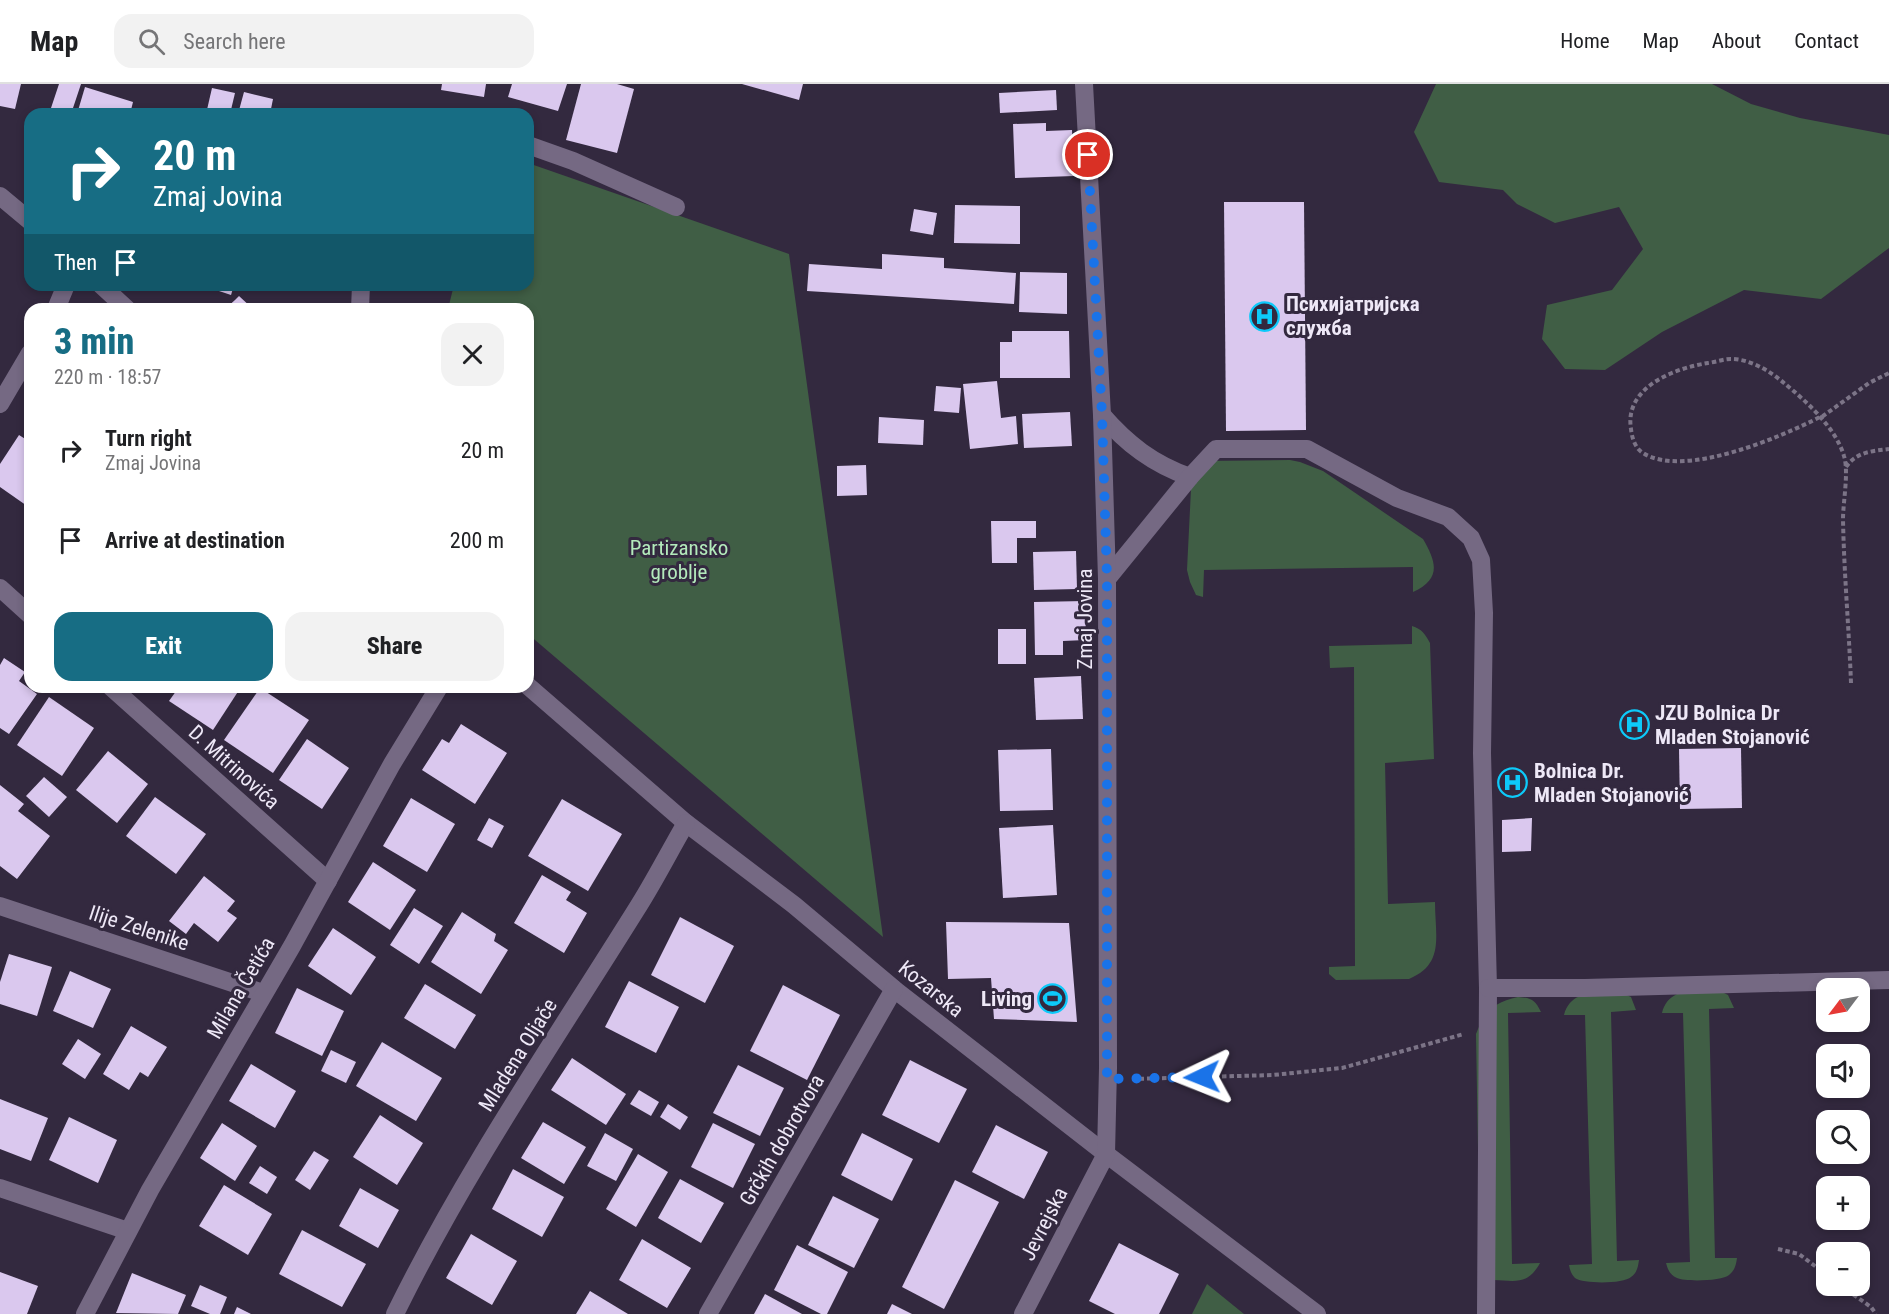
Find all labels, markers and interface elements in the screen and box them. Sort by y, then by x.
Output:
search box [114,14,534,68]
text: Map [30,25,78,58]
icon: search [135,25,168,58]
text: Search here [183,29,286,54]
text: Home [1560,29,1610,53]
text: Map [1643,29,1679,53]
text: About [1712,29,1761,53]
text: Contact [1794,29,1859,53]
pin [1062,129,1113,180]
text: 20 m [153,131,236,180]
icon: right [54,132,132,210]
icon: arrive [1071,138,1104,171]
text: Zmaj Jovina [153,181,283,213]
icon: arrive [109,246,142,279]
text: Then [54,250,97,275]
place label: Психијатријска служба [1286,292,1420,340]
hospital icon: Психијатријска служба [1249,300,1281,332]
text: 3 min [54,321,134,363]
button: close [441,323,504,386]
text: 220 m · 18:57 [54,365,161,389]
text: Turn right [105,426,192,451]
icon: right [54,434,87,467]
text: 20 m [461,438,504,463]
text: Zmaj Jovina [105,451,201,475]
icon: arrive [54,524,87,557]
text: Arrive at destination [105,528,285,553]
text: 200 m [450,528,504,553]
park label: Partizansko groblje [630,536,728,584]
street label: Zmaj Jovina [1073,569,1097,669]
button: Exit [54,612,273,681]
button: Share [285,612,504,681]
place label: JZU Bolnica Dr Mladen Stojanović [1655,701,1810,749]
hospital icon: JZU Bolnica Dr Mladen Stojanović [1618,709,1650,741]
street label: D. Mitrinovića [184,720,284,814]
place label: Bolnica Dr. Mladen Stojanović [1534,759,1689,807]
hospital icon: Bolnica Dr. Mladen Stojanović [1497,767,1529,799]
street label: Ilije Zelenike [86,901,192,955]
street label: Milana Četića [202,933,280,1043]
street label: Kozarska [894,956,968,1022]
north arrow [1816,978,1870,1032]
map controls [1816,978,1870,1296]
sports icon: Living [1037,983,1069,1015]
place label: Living [981,987,1032,1011]
street label: Mladena Oljače [474,994,562,1116]
button: sound [1816,1044,1870,1098]
position arrow [1170,1045,1234,1109]
street label: Grčkih dobrotvora [735,1070,829,1210]
button: search [1816,1110,1870,1164]
button: + [1816,1176,1870,1230]
street label: Jevrejska [1015,1183,1073,1265]
button: − [1816,1242,1870,1296]

